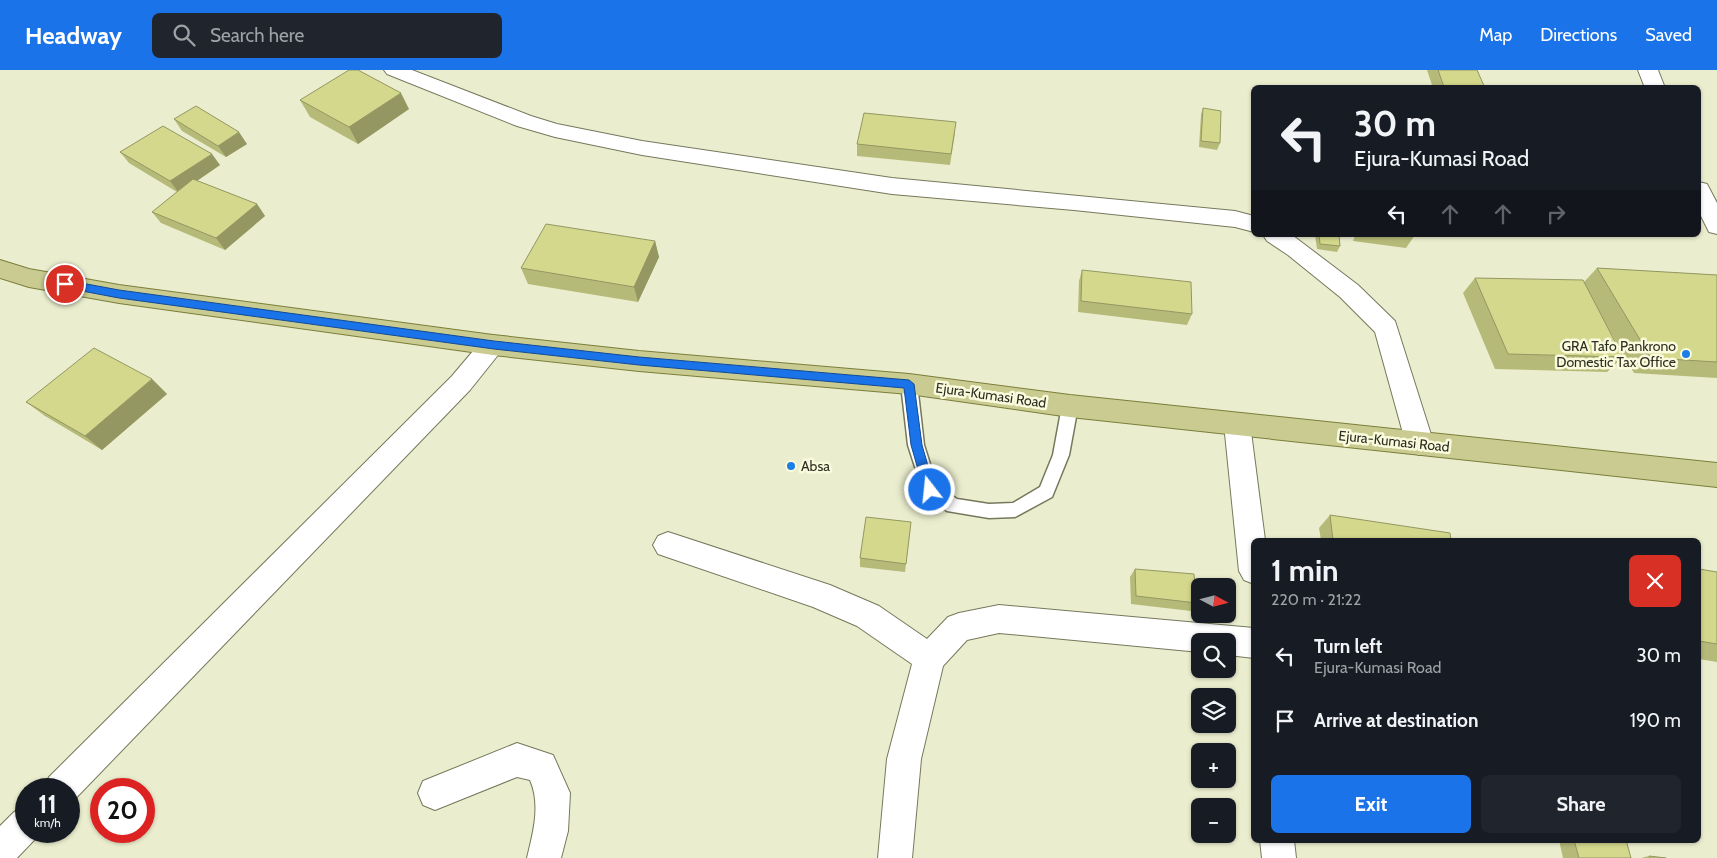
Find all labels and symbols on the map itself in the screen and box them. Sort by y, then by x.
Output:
pin [44,263,86,305]
place label: GRA Tafo Pankrono Domestic Tax Office [1556,337,1676,371]
marker: GRA Tafo Pankrono Domestic Tax Office [1680,348,1692,360]
street label: Ejura-Kumasi Road [935,378,1047,412]
street label: Ejura-Kumasi Road [1338,426,1450,456]
place label: Absa [801,457,830,475]
marker: Absa [785,460,797,472]
position arrow [903,463,955,515]
north arrow [1191,578,1236,622]
speed limit sign: 20 [90,778,155,843]

